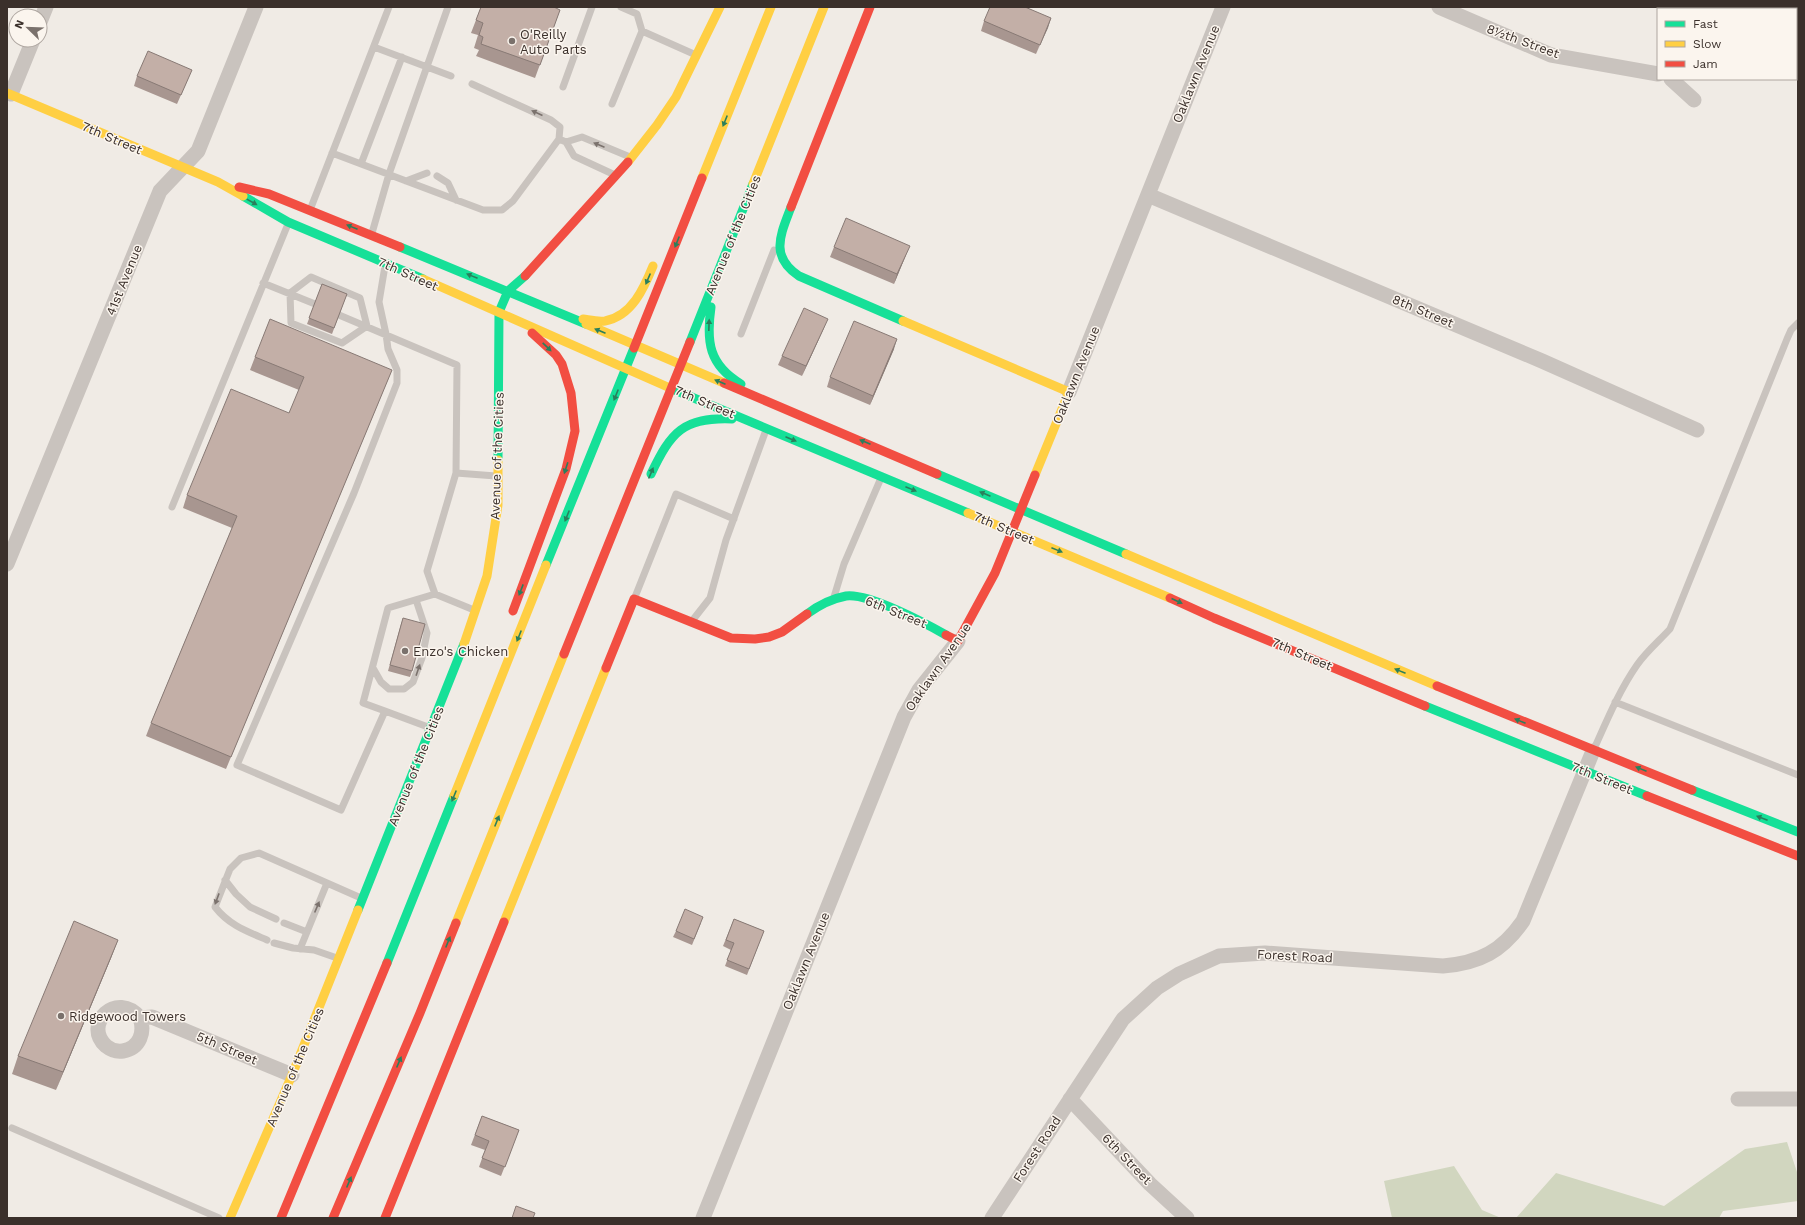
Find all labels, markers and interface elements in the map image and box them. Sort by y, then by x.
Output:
north arrow [8,8,48,48]
legend [1657,8,1797,80]
text: Fast [1693,17,1718,31]
text: N [12,18,27,31]
street label: 8½th Street [1485,21,1562,61]
street label: Oaklawn Avenue [1169,23,1223,125]
place label: O'Reilly Auto Parts [520,27,587,57]
marker: O'Reilly Auto Parts [507,36,517,46]
text: Slow [1693,37,1721,51]
text: Jam [1693,57,1718,71]
one-way arrow [531,110,542,116]
one-way arrow [722,116,728,127]
street label: 7th Street [79,119,145,158]
one-way arrow [593,141,605,147]
street label: Avenue of the Cities [702,173,764,297]
one-way arrow [246,198,258,205]
one-way arrow [347,224,358,230]
one-way arrow [673,236,679,248]
street label: 41st Avenue [103,242,145,318]
street label: 7th Street [376,254,441,294]
one-way arrow [466,273,478,279]
one-way arrow [644,274,650,286]
street label: 8th Street [1390,291,1456,331]
one-way arrow [705,319,712,331]
street label: Oaklawn Avenue [1049,324,1103,426]
one-way arrow [593,327,605,333]
one-way arrow [542,342,552,352]
one-way arrow [713,378,725,384]
street label: 7th Street [672,383,738,422]
one-way arrow [612,389,618,401]
street label: Avenue of the Cities [487,392,507,520]
one-way arrow [786,436,797,442]
one-way arrow [859,439,871,445]
one-way arrow [563,463,569,475]
one-way arrow [649,467,655,479]
one-way arrow [906,486,917,492]
one-way arrow [978,490,990,496]
street label: 7th Street [971,509,1037,548]
one-way arrow [564,510,570,522]
one-way arrow [1052,548,1064,554]
one-way arrow [518,585,524,597]
street label: 6th Street [863,593,929,631]
one-way arrow [1171,598,1183,604]
street label: Oaklawn Avenue [902,620,974,714]
one-way arrow [515,631,521,643]
street label: 7th Street [1269,635,1335,674]
place label: Enzo's Chicken [413,644,508,659]
marker: Enzo's Chicken [400,646,410,656]
one-way arrow [415,664,421,676]
one-way arrow [1394,667,1406,673]
street label: Avenue of the Cities [385,704,447,828]
one-way arrow [1514,718,1526,724]
street label: 7th Street [1569,759,1635,797]
one-way arrow [1634,766,1646,772]
one-way arrow [451,790,457,802]
one-way arrow [1755,814,1767,820]
one-way arrow [494,815,500,827]
one-way arrow [214,894,220,906]
one-way arrow [314,902,320,913]
street label: Oaklawn Avenue [779,910,833,1012]
one-way arrow [446,936,452,948]
street label: Forest Road [1257,947,1333,965]
street label: Avenue of the Cities [263,1005,327,1129]
place label: Ridgewood Towers [69,1009,186,1024]
marker: Ridgewood Towers [56,1011,66,1021]
street label: 5th Street [194,1028,260,1068]
one-way arrow [397,1056,403,1068]
street label: Forest Road [1010,1113,1064,1185]
street label: 6th Street [1099,1130,1155,1188]
one-way arrow [346,1176,352,1188]

